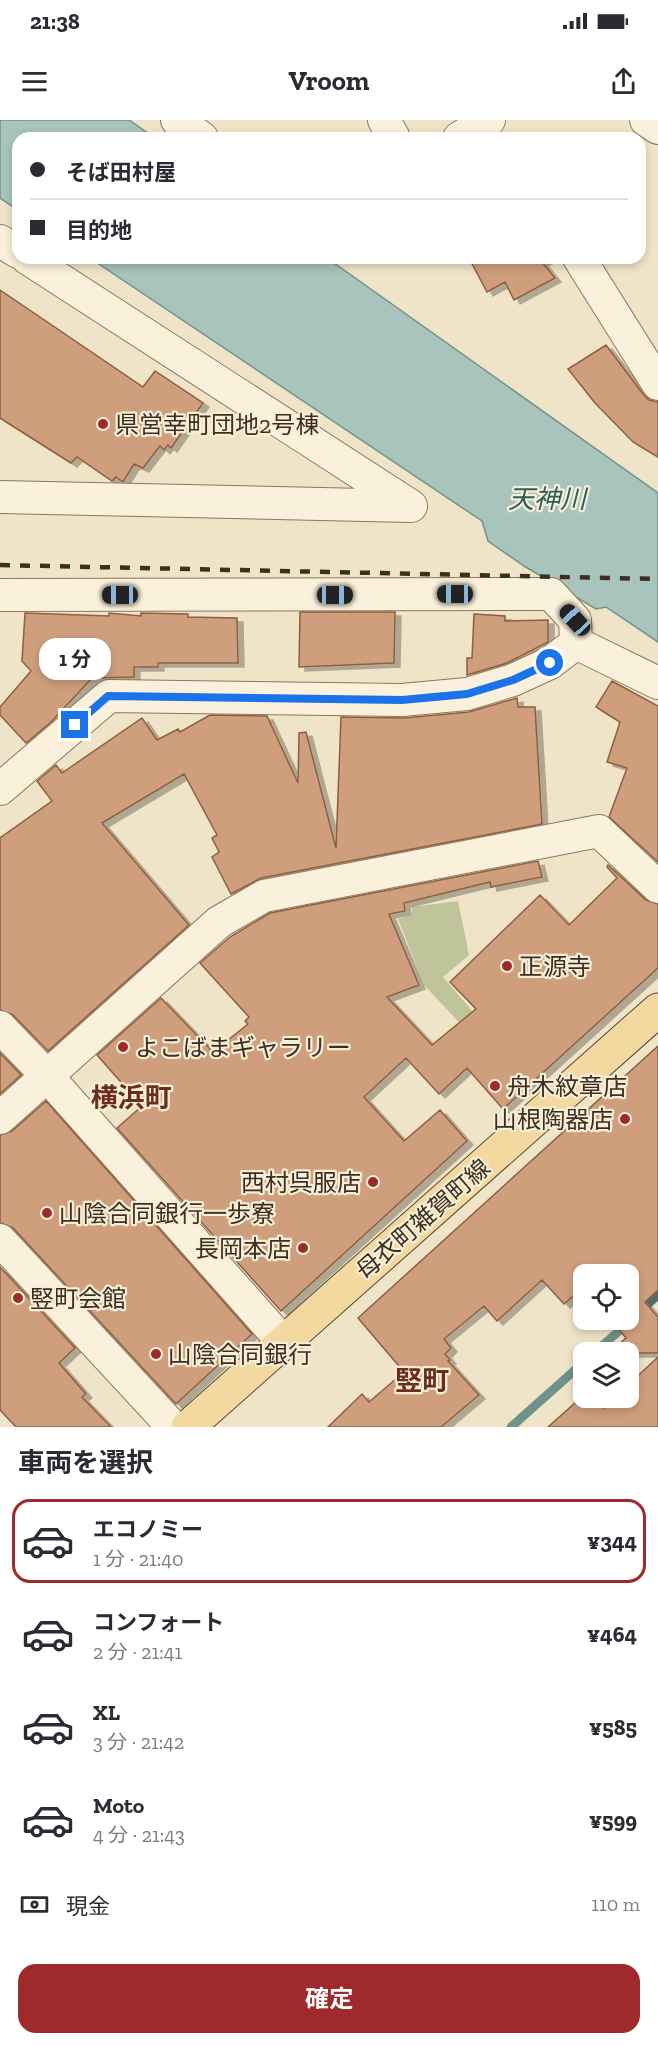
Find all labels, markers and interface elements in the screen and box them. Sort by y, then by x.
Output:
text: 21:38 [30,8,80,35]
icon: menu [18,65,51,98]
text: Vroom [289,65,369,97]
icon: share [607,65,640,98]
text: そば田村屋 [66,159,176,186]
text: 目的地 [66,217,132,244]
place label: 県営幸町団地2号棟 [115,410,319,439]
marker: 県営幸町団地2号棟 [96,417,110,431]
water label: 天神川 [508,483,589,515]
car [437,585,473,603]
car [102,586,138,604]
car [317,586,353,604]
car [556,601,594,639]
callout: 1 分 [39,638,111,680]
text: 1 分 [59,647,91,671]
route start [536,649,563,676]
route end [61,711,88,738]
place label: 正源寺 [519,952,591,981]
marker: 正源寺 [500,959,514,973]
place label: よこばまギャラリー [135,1033,351,1062]
marker: よこばまギャラリー [116,1040,130,1054]
place label: 舟木紋章店 [507,1072,627,1101]
marker: 舟木紋章店 [488,1079,502,1093]
district label: 横浜町 [91,1082,172,1114]
place label: 山根陶器店 [493,1105,613,1134]
marker: 山根陶器店 [618,1112,632,1126]
street label: 母衣町雑賀町線 [350,1153,496,1285]
place label: 西村呉服店 [241,1168,361,1197]
marker: 西村呉服店 [366,1175,380,1189]
place label: 山陰合同銀行一歩寮 [59,1199,275,1228]
marker: 山陰合同銀行一歩寮 [40,1206,54,1220]
place label: 長岡本店 [195,1234,291,1263]
marker: 長岡本店 [296,1241,310,1255]
map controls [573,1264,639,1408]
button: locate [573,1264,639,1330]
place label: 竪町会館 [30,1284,126,1313]
marker: 竪町会館 [11,1291,25,1305]
place label: 山陰合同銀行 [168,1340,312,1369]
button: layers [573,1342,639,1408]
marker: 山陰合同銀行 [149,1347,163,1361]
district label: 竪町 [395,1365,449,1397]
text: 車両を選択 [18,1447,153,1479]
icon: car [21,1514,75,1568]
text: エコノミー [93,1516,203,1543]
text: ¥344 [587,1528,637,1555]
text: 1 分 · 21:40 [93,1547,183,1571]
icon: car [21,1607,75,1661]
text: コンフォート [93,1609,224,1636]
text: ¥464 [587,1621,637,1648]
text: 2 分 · 21:41 [93,1640,182,1664]
text: XL [93,1699,120,1726]
icon: car [21,1700,75,1754]
text: ¥585 [589,1714,637,1741]
text: 3 分 · 21:42 [93,1730,184,1754]
text: Moto [93,1792,144,1819]
icon: car [21,1793,75,1847]
text: ¥599 [589,1807,637,1834]
text: 4 分 · 21:43 [93,1823,185,1847]
icon: cash [18,1888,51,1921]
text: 110 m [591,1892,640,1916]
text: 現金 [66,1893,110,1920]
button: 確定 [18,1964,640,2033]

